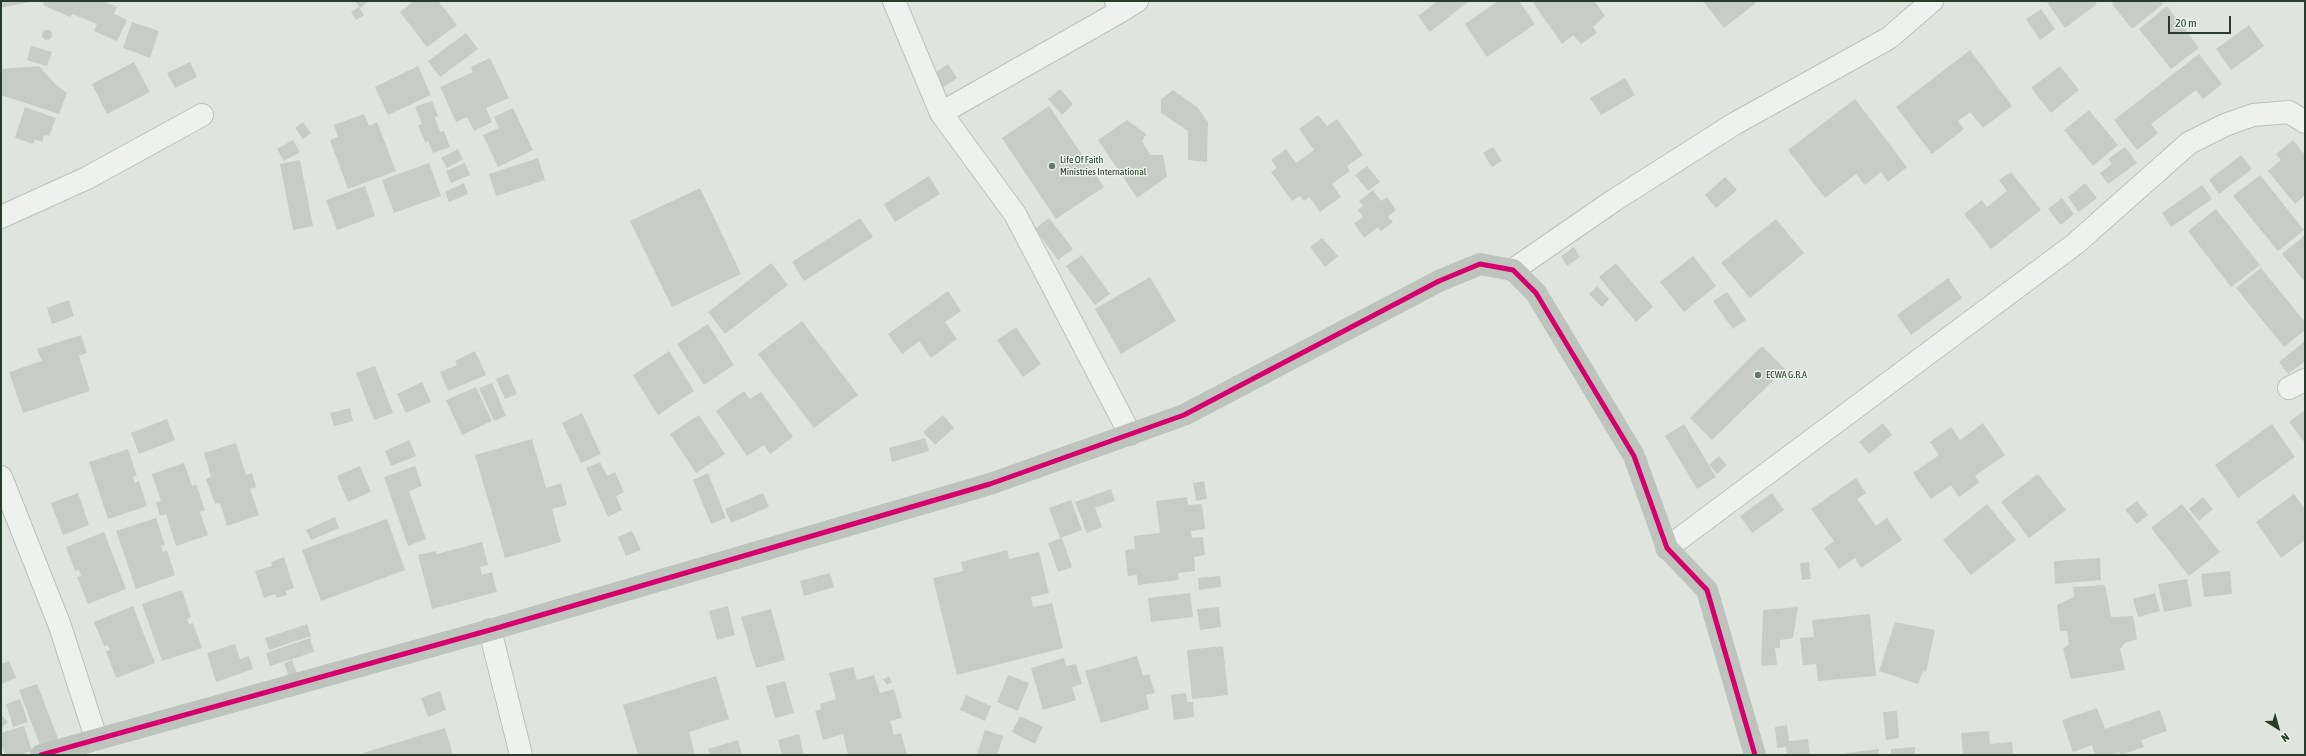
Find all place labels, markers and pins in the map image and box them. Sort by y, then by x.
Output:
place label: Life Of Faith Ministries International [1060,154,1146,178]
marker: Life Of Faith Ministries International [1047,161,1057,171]
place label: ECWA G.R.A [1766,369,1807,381]
marker: ECWA G.R.A [1753,370,1763,380]

